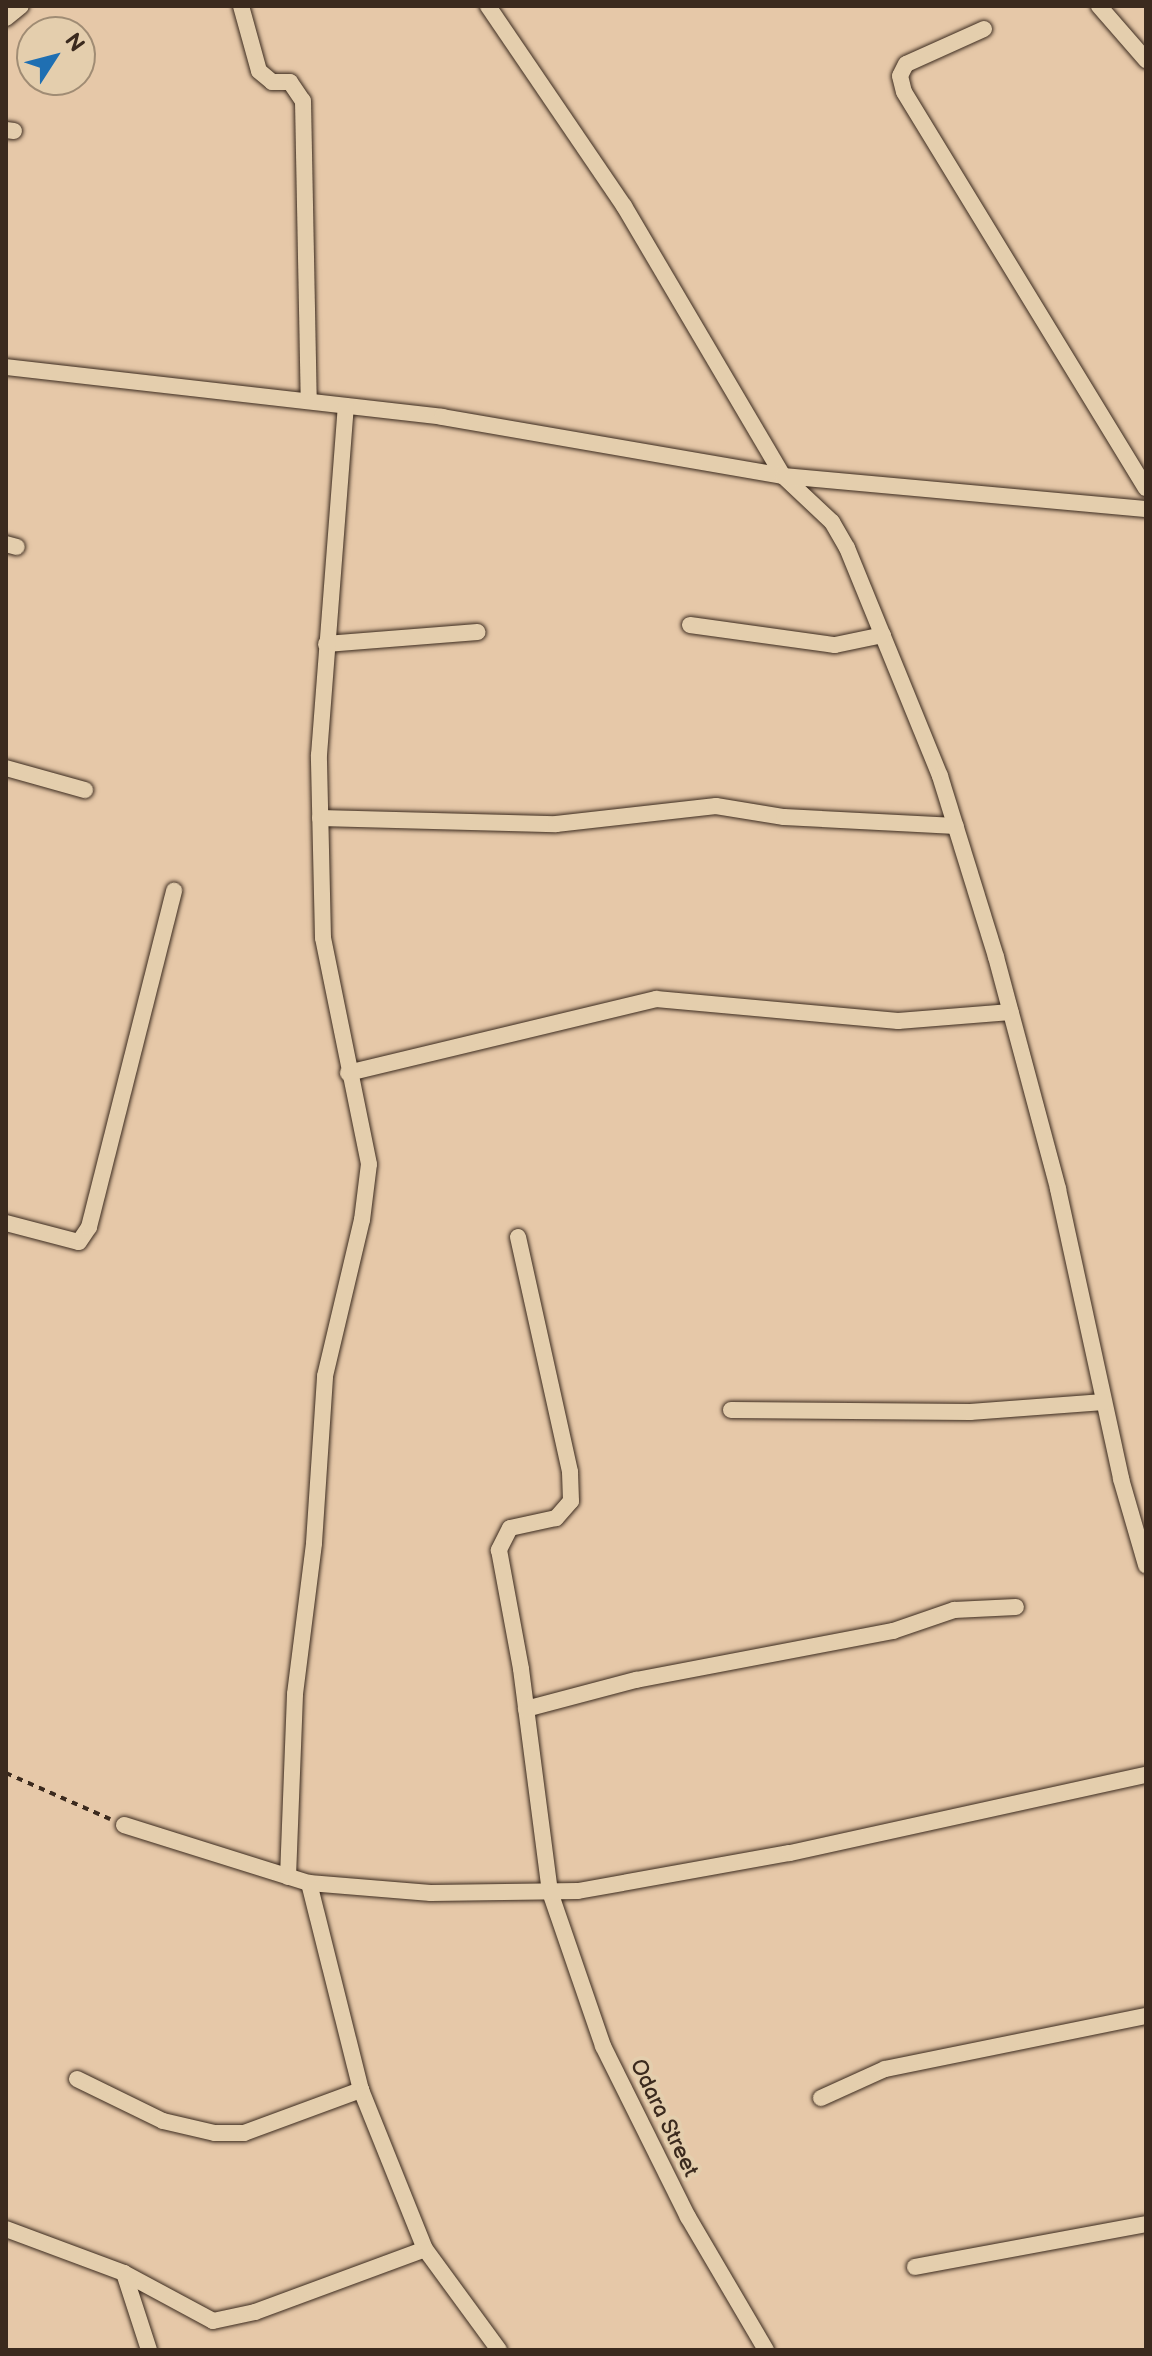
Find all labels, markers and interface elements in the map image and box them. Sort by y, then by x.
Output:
north arrow [16,16,96,96]
text: N [58,28,90,57]
street label: Odara Street [624,2055,704,2181]

